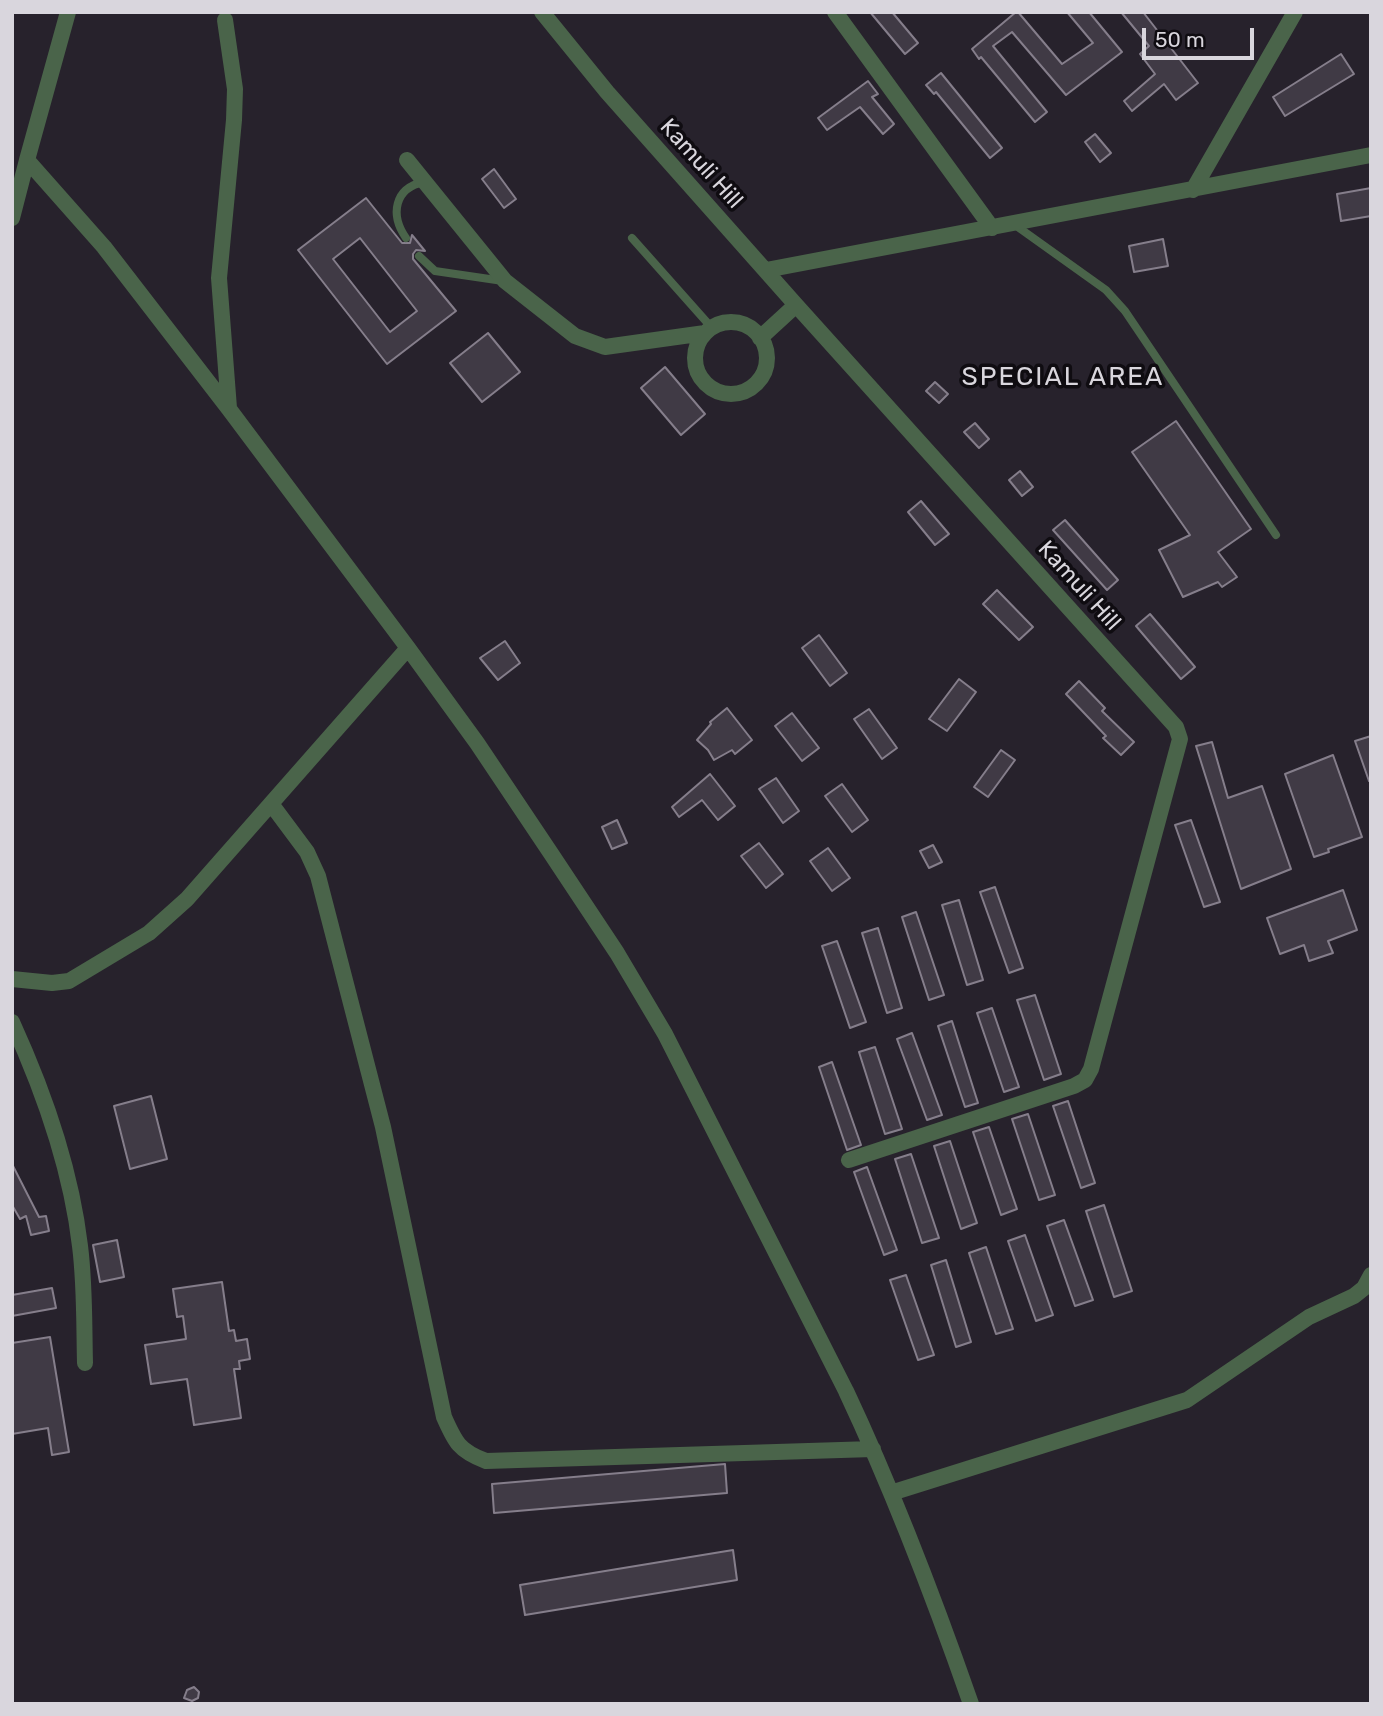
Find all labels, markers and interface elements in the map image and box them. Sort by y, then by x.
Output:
scale bar [1145,14,1257,58]
text: 50 m [1155,27,1205,52]
street label: Kamuli Hill [654,114,748,214]
district label: SPECIAL AREA [963,361,1163,393]
street label: Kamuli Hill [1032,536,1126,636]

